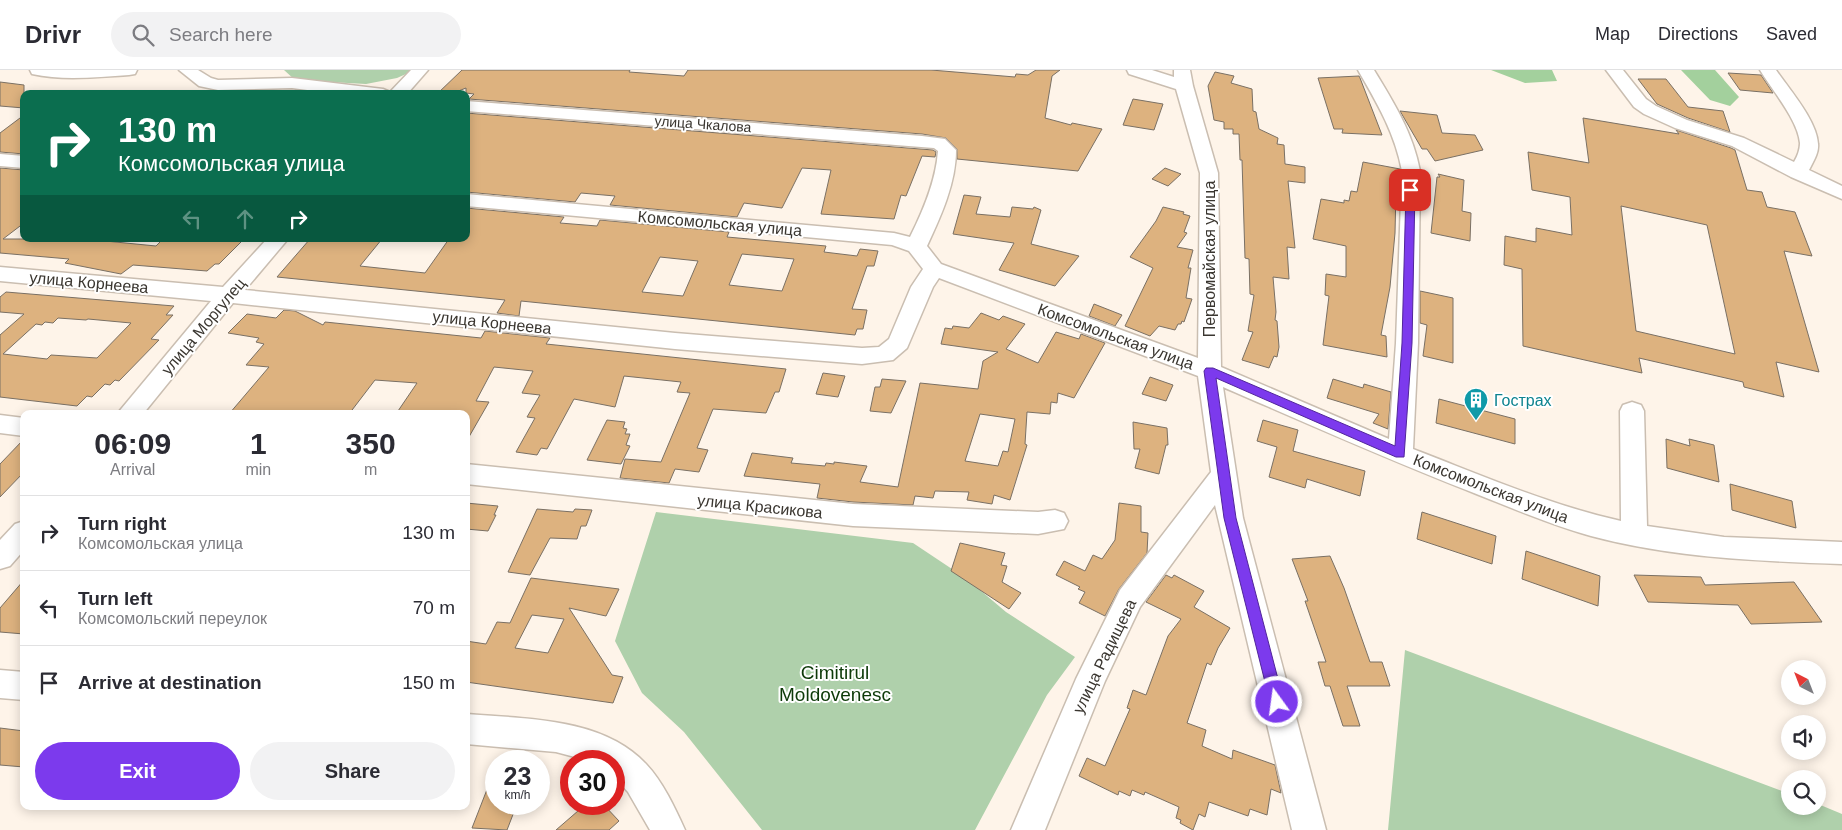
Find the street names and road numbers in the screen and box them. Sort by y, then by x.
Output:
street label: улица Чкалова [654,113,752,135]
street label: Первомайская улица [1201,181,1218,337]
street label: Комсомольская улица [637,208,803,239]
street label: улица Корнеева [29,269,149,296]
street label: улица Моргулец [158,275,249,378]
street label: Комсомольская улица [1035,300,1196,373]
street label: улица Корнеева [432,308,552,337]
street label: Комсомольская улица [1411,451,1571,526]
street label: улица Красикова [697,491,823,522]
street label: улица Радищева [1069,596,1139,716]

